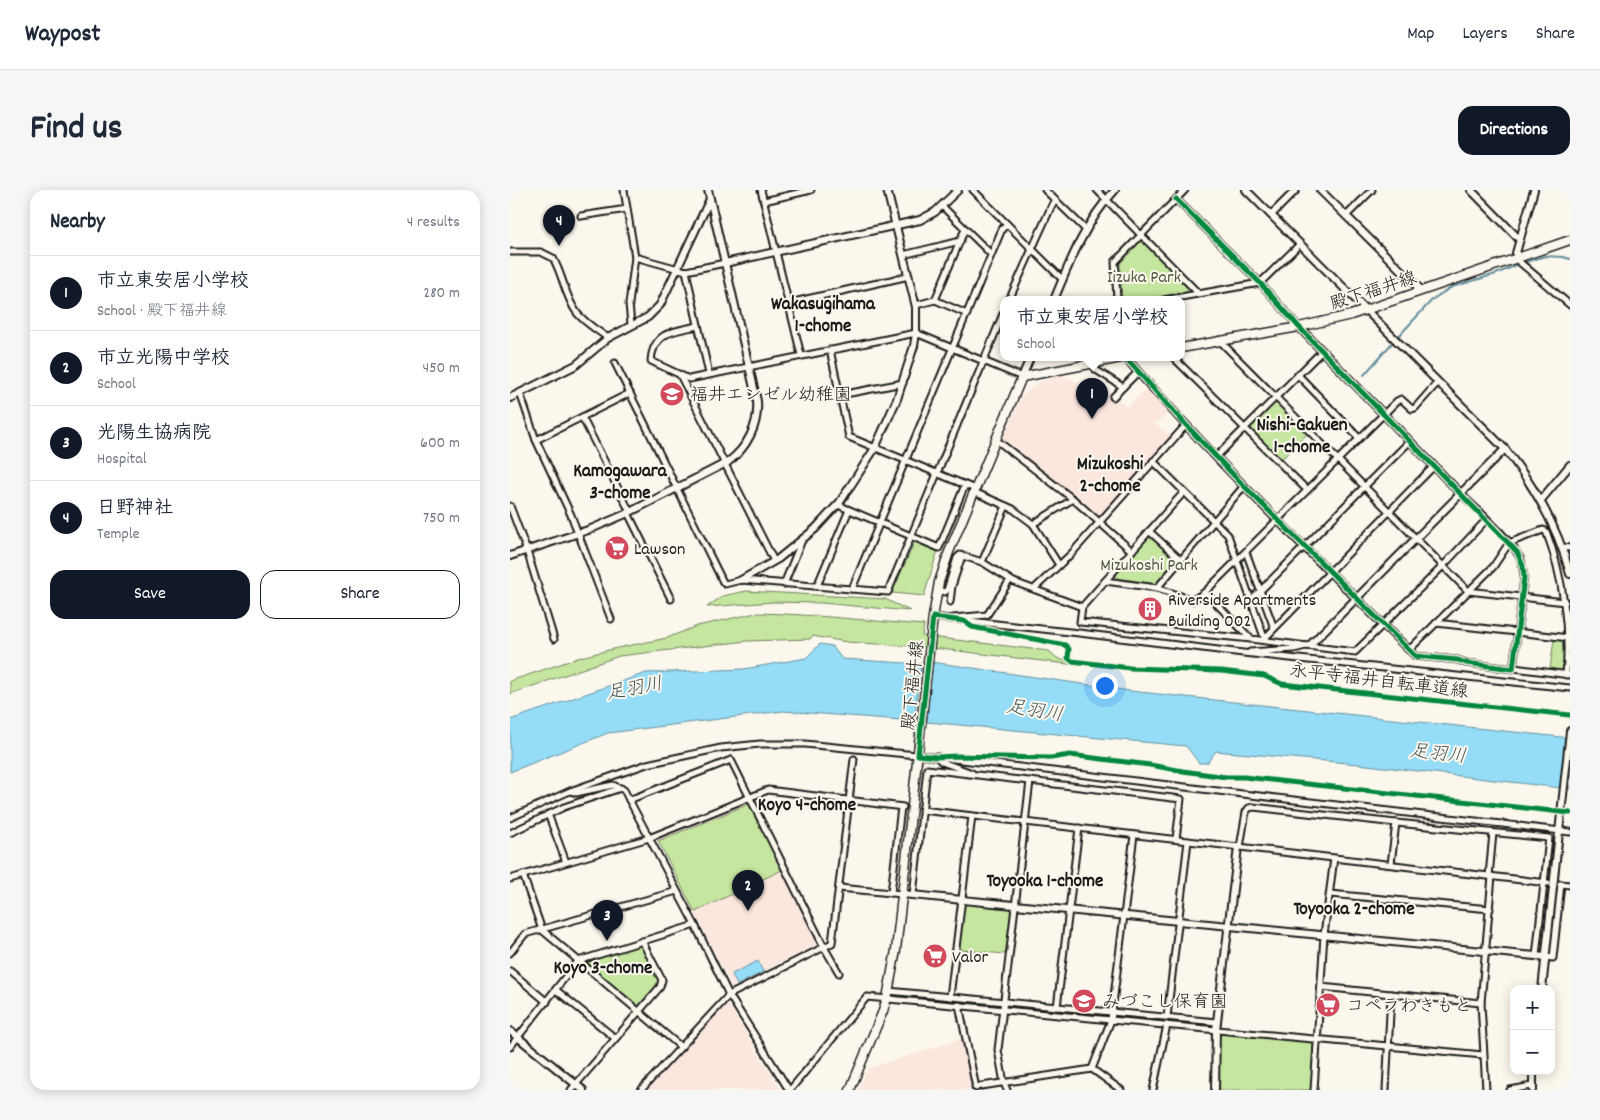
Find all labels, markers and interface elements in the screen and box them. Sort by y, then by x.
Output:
text: Waypost [25,18,100,52]
text: Map [1407,22,1434,47]
text: Layers [1462,22,1508,47]
text: Share [1536,22,1575,47]
text: Find us [30,105,122,155]
button: Directions [1458,106,1570,155]
pin: 4 [543,205,575,246]
text: Nearby [50,208,105,238]
text: 4 results [407,211,460,234]
park label: Iizuka Park [1107,266,1181,291]
street label: 殿下福井線 [1327,267,1420,318]
text: 市立東安居小学校 [97,269,249,296]
text: 1 [64,282,68,305]
text: 280 m [423,282,460,305]
district label: Wakasugihama 1-chome [771,292,876,341]
popup [1000,296,1185,361]
text: School · 殿下福井線 [97,300,227,323]
text: 市立東安居小学校 [1016,306,1169,333]
text: School [1016,333,1055,356]
text: 市立光陽中学校 [97,346,230,373]
text: 2 [63,357,70,380]
text: 450 m [423,357,460,380]
text: School [97,373,136,396]
pin: 1 [1076,378,1108,419]
school or university icon: 福井エンゼル幼稚園 [659,381,685,407]
place label: 福井エンゼル幼稚園 [690,384,852,409]
district label: Nishi-Gakuen 1-chome [1256,413,1348,462]
text: 光陽生協病院 [97,421,211,448]
text: 3 [62,432,70,455]
text: 600 m [420,432,460,455]
text: Hospital [97,448,147,471]
district label: Mizukoshi 2-chome [1077,452,1144,501]
district label: Kamogawara 3-chome [573,459,668,508]
text: 日野神社 [97,496,173,523]
text: 4 [63,507,69,530]
text: 750 m [423,507,460,530]
text: Temple [97,523,140,546]
supermarket icon: Lawson [604,535,630,561]
place label: Lawson [634,538,685,563]
park label: Mizukoshi Park [1100,554,1198,579]
button: Save [50,570,250,619]
button: Share [260,570,460,619]
place label: Riverside Apartments Building 002 [1168,589,1316,635]
building icon: Riverside Apartments Building 002 [1137,596,1163,622]
street label: 殿下福井線 [897,639,932,731]
street label: 永平寺福井自転車道線 [1288,659,1470,706]
water label: 足羽川 [604,672,665,709]
your location [1092,673,1118,699]
water label: 足羽川 [1004,695,1065,730]
water label: 足羽川 [1408,739,1467,772]
district label: Koyo 4-chome [758,793,856,820]
district label: Toyooka 1-chome [987,869,1103,896]
pin: 2 [732,870,764,911]
district label: Toyooka 2-chome [1293,897,1415,924]
pin: 3 [591,900,623,941]
supermarket icon: Valor [922,943,948,969]
place label: Valor [952,946,988,971]
district label: Koyo 3-chome [554,956,652,983]
map controls [1510,985,1555,1075]
button: + [1510,985,1555,1030]
school or university icon: みづこし保育園 [1071,988,1097,1014]
place label: みづこし保育園 [1102,991,1228,1016]
supermarket icon: コペラわきもと [1315,992,1341,1018]
place label: コペラわきもと [1346,995,1472,1020]
button: − [1510,1030,1555,1075]

